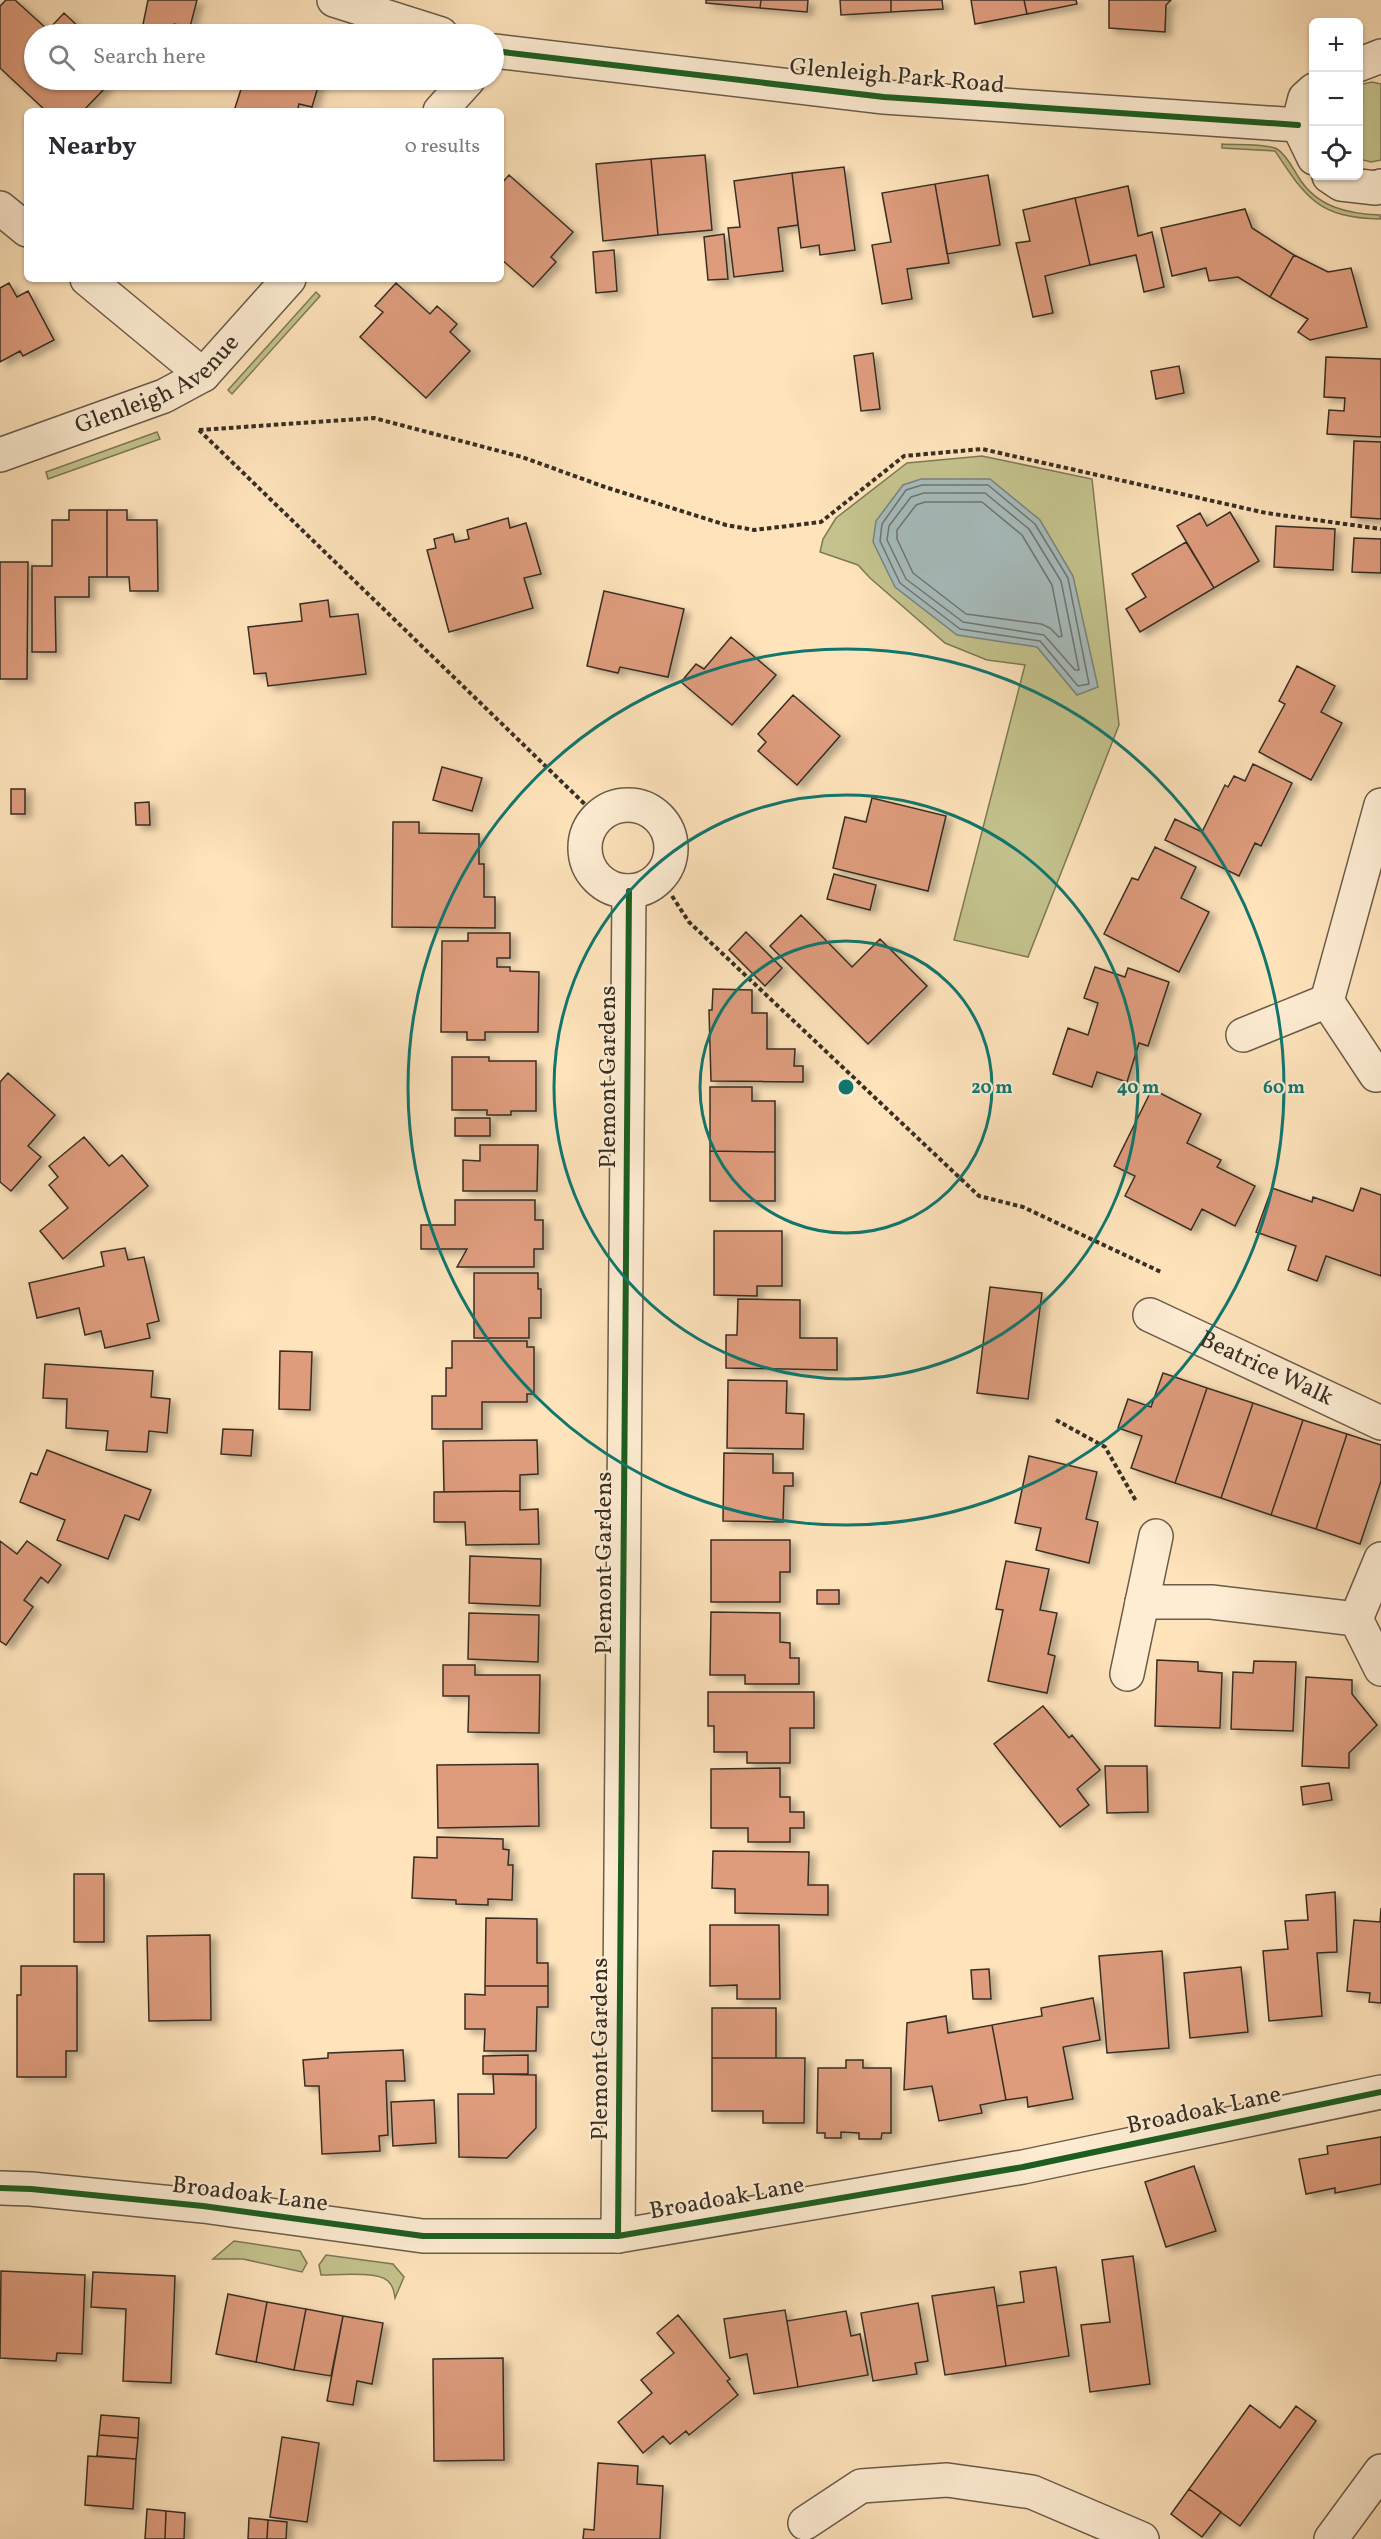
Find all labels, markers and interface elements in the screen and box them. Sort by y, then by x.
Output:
map controls [1309,18,1363,180]
button: + [1309,18,1363,72]
search box [24,24,504,90]
icon: search [45,41,78,74]
text: Search here [93,42,206,73]
street label: Glenleigh Park Road [788,51,1006,103]
button: − [1309,72,1363,126]
button: locate [1309,126,1363,180]
text: Nearby [48,129,137,165]
text: 0 results [405,133,480,161]
street label: Glenleigh Avenue [70,328,248,444]
street label: Plemont Gardens [592,985,626,1169]
text: 20 m [971,1076,1013,1101]
text: 40 m [1117,1076,1159,1101]
text: 60 m [1263,1076,1305,1101]
centre of rings [836,1077,856,1097]
street label: Beatrice Walk [1193,1323,1339,1415]
street label: Plemont Gardens [588,1471,622,1655]
street label: Plemont Gardens [584,1957,618,2141]
street label: Broadoak Lane [1124,2078,1284,2144]
street label: Broadoak Lane [170,2169,330,2221]
street label: Broadoak Lane [647,2169,807,2229]

